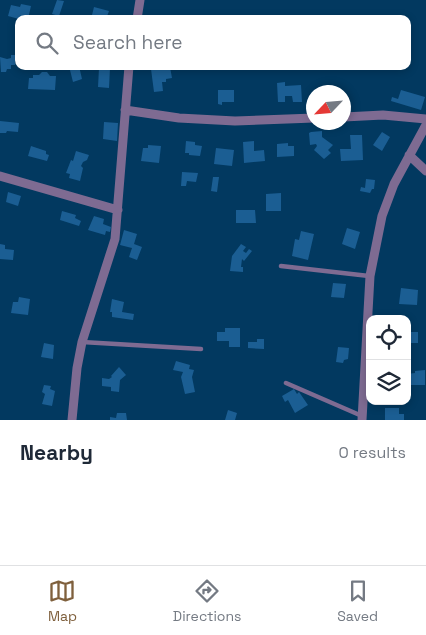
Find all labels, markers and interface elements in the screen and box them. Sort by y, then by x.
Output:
search box [15,15,411,70]
icon: search [33,29,61,57]
text: Search here [73,30,183,55]
north arrow [306,85,351,130]
map controls [366,315,411,405]
button: locate [366,315,411,360]
button: layers [366,360,411,405]
text: Nearby [20,439,93,466]
text: 0 results [338,442,406,463]
tab: Map [48,577,77,625]
tab: Directions [173,577,241,625]
tab: Saved [337,577,378,625]

